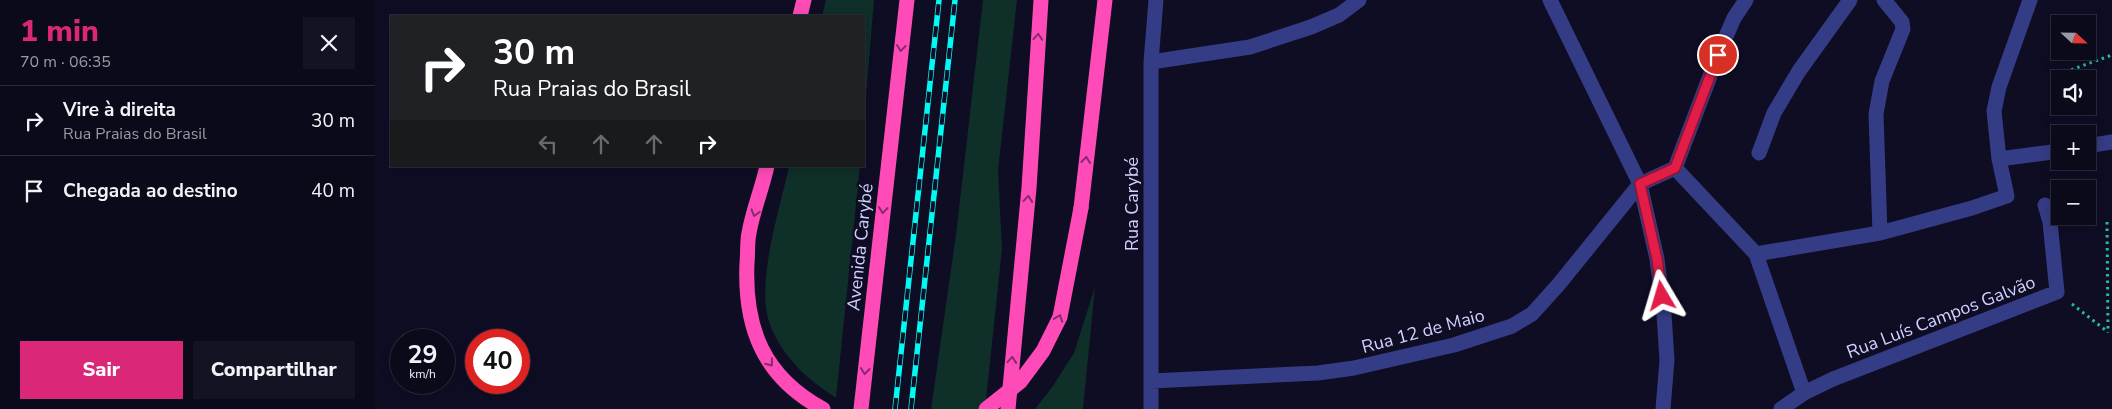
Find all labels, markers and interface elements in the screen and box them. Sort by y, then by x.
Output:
text: 1 min [20,11,99,52]
north arrow [2051,15,2096,60]
map controls [2051,15,2096,225]
button: close [303,17,355,69]
text: 30 m [493,29,575,76]
one-way arrow [1032,32,1043,40]
pin [1697,34,1739,76]
icon: right [410,35,475,100]
icon: arrive [1704,41,1732,69]
one-way arrow [896,45,907,53]
text: 70 m · 06:35 [20,51,111,73]
button: sound [2051,70,2096,115]
text: Rua Praias do Brasil [493,74,691,104]
text: Vire à direita [63,97,176,123]
icon: right [20,107,48,135]
text: 30 m [311,108,355,134]
text: Rua Praias do Brasil [63,123,207,145]
button: + [2051,125,2096,170]
icon: left [534,130,562,158]
icon: ahead [587,130,615,158]
icon: ahead [640,130,668,158]
icon: right [693,130,721,158]
one-way arrow [1080,155,1091,163]
street label: Rua Carybé [1120,157,1144,251]
icon: arrive [20,177,48,205]
text: Chegada ao destino [63,178,238,204]
text: 40 m [311,178,355,204]
button: − [2051,180,2096,225]
street label: Avenida Carybé [841,182,879,312]
one-way arrow [1022,194,1033,202]
one-way arrow [878,206,889,214]
one-way arrow [750,209,760,217]
position arrow [1635,269,1687,321]
street label: Rua Luís Campos Galvão [1843,270,2039,364]
street label: Rua 12 de Maio [1359,303,1487,359]
one-way arrow [1053,314,1063,323]
speed limit sign: 40 [465,329,530,394]
text: 29 [407,338,438,372]
button: Sair [20,341,183,399]
button: Compartilhar [193,341,355,399]
one-way arrow [1007,356,1018,364]
one-way arrow [764,357,772,366]
text: km/h [409,366,436,382]
one-way arrow [860,368,871,376]

